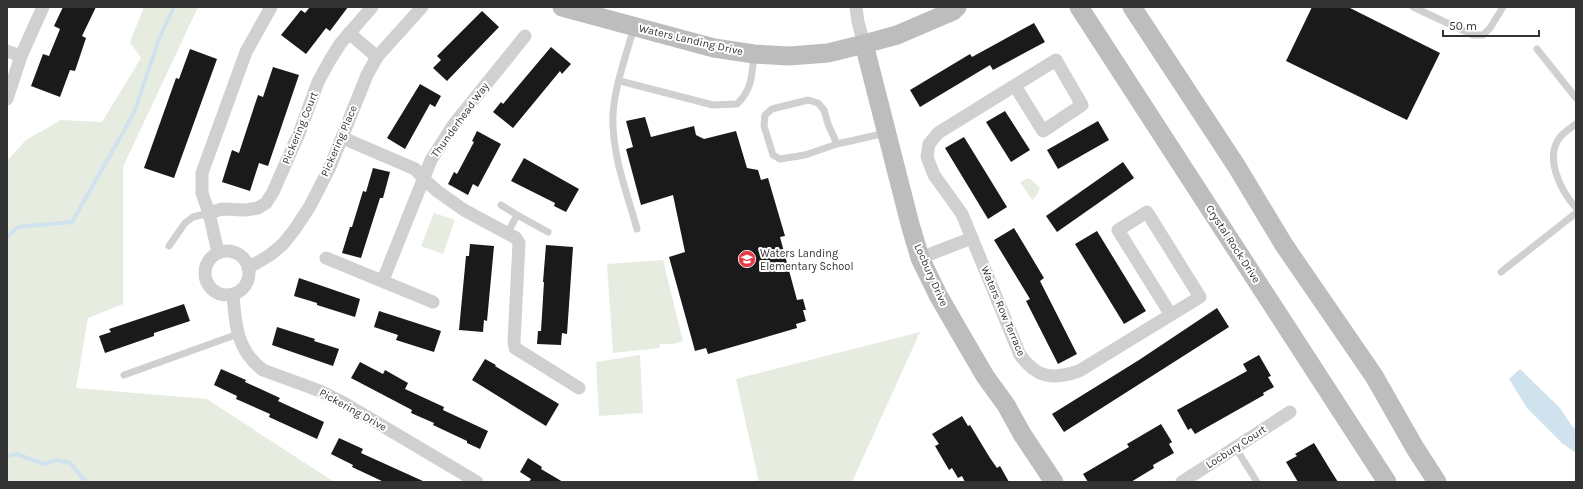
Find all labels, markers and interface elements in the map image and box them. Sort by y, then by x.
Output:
scale bar [1443,12,1539,38]
text: 50 m [1449,19,1477,33]
street label: Waters Landing Drive [638,22,745,58]
street label: Thunderhead Way [428,80,492,160]
street label: Pickering Court [280,90,320,166]
street label: Pickering Place [318,103,360,179]
street label: Crystal Rock Drive [1203,203,1263,286]
street label: Locbury Drive [911,242,951,309]
place label: Waters Landing Elementary School [760,247,853,273]
school or university icon: Waters Landing Elementary School [737,249,757,269]
street label: Waters Row Terrace [978,264,1028,358]
street label: Pickering Drive [317,386,389,434]
street label: Locbury Court [1203,423,1269,471]

